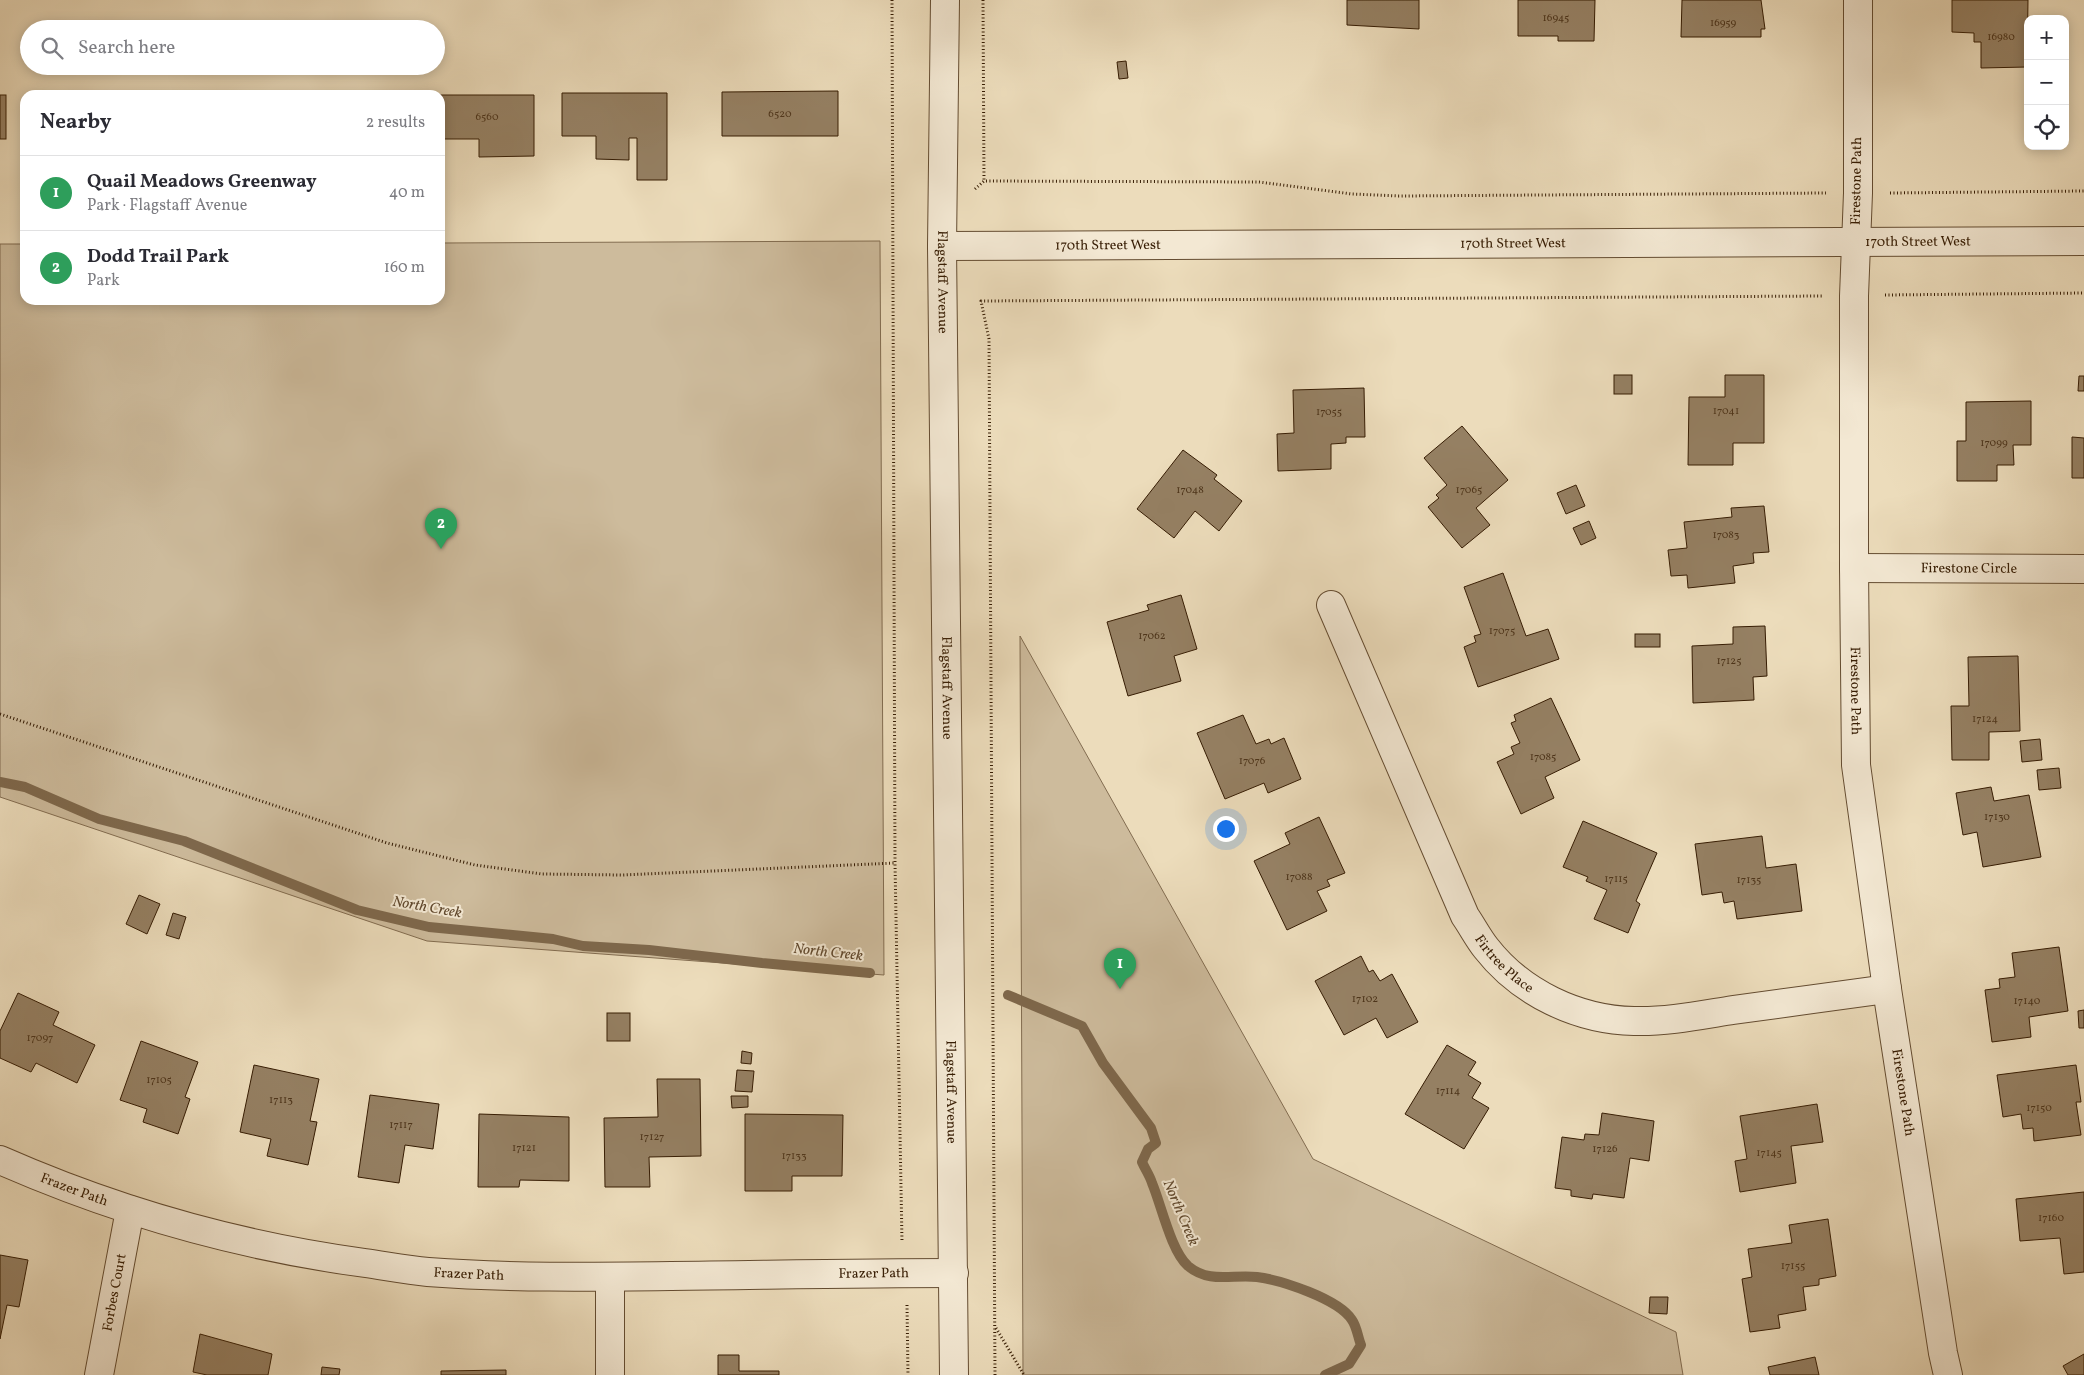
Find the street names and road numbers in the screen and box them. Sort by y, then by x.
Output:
street label: Firestone Path [1847,137,1867,225]
street label: Flagstaff Avenue [932,230,952,334]
street label: 170th Street West [1865,232,1971,251]
street label: 170th Street West [1460,234,1566,253]
street label: 170th Street West [1055,236,1161,255]
street label: Firestone Circle [1921,559,2018,578]
street label: Flagstaff Avenue [937,636,957,740]
street label: Firestone Path [1845,647,1865,735]
street label: Firtree Place [1470,931,1538,998]
street label: Flagstaff Avenue [941,1040,961,1144]
street label: Firestone Path [1887,1047,1919,1138]
street label: Frazer Path [38,1168,111,1211]
street label: Forbes Court [98,1252,131,1333]
street label: Frazer Path [433,1263,504,1285]
street label: Frazer Path [838,1264,909,1283]

